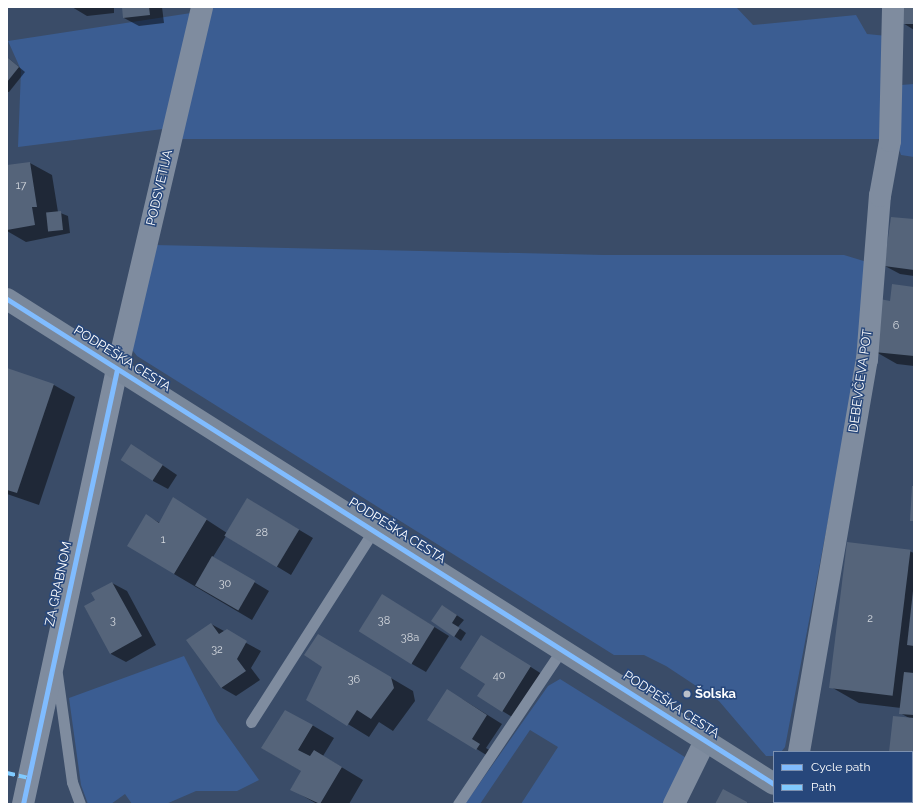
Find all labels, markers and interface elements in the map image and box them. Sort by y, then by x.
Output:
street label: PODSVETIJA [144,148,176,228]
house number: 17 [16,179,26,193]
house number: 6 [893,319,899,333]
street label: PODPEŠKA CESTA [70,323,174,395]
street label: DEBEVČEVA POT [846,328,876,434]
street label: PODPEŠKA CESTA [345,495,449,567]
house number: 28 [256,526,268,540]
house number: 1 [161,533,165,547]
street label: ZA GRABNOM [42,540,76,628]
house number: 30 [219,577,231,591]
house number: 2 [867,612,873,626]
house number: 3 [110,614,116,628]
house number: 38 [378,614,390,628]
house number: 38a [401,631,419,645]
house number: 32 [211,643,223,657]
street label: PODPEŠKA CESTA [620,668,722,742]
house number: 40 [493,669,505,683]
house number: 36 [348,673,360,687]
place label: Šolska [695,686,736,702]
marker: Šolska [682,689,692,699]
legend [773,751,913,803]
text: Cycle path [811,760,870,774]
text: Path [811,780,836,794]

